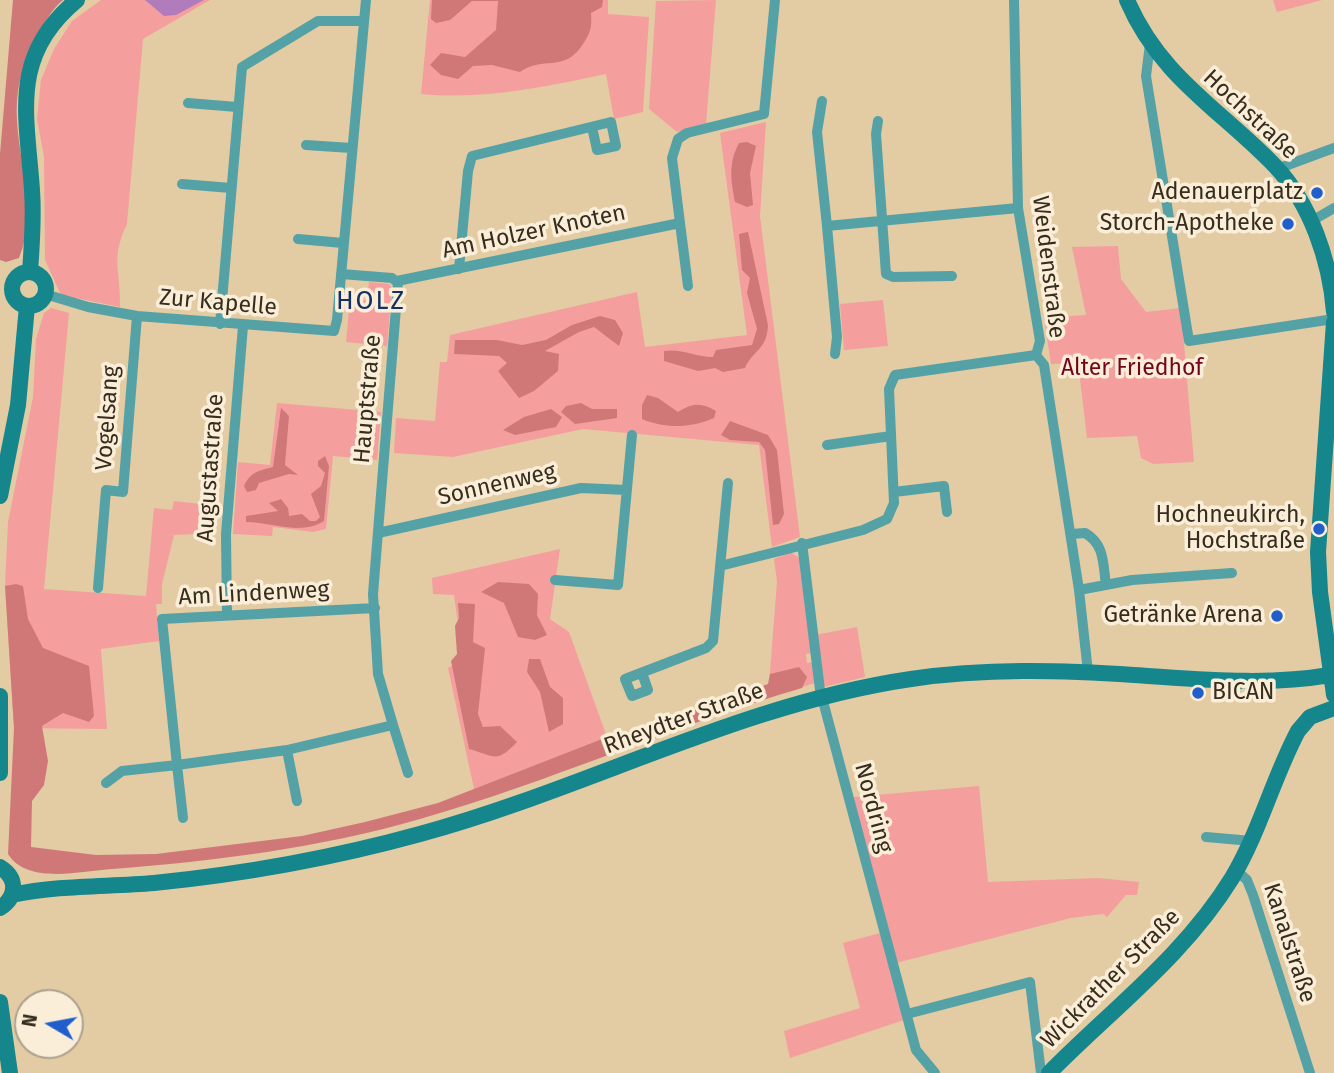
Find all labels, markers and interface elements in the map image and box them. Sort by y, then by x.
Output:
street label: Hochstraße [1197,64,1303,166]
place label: Adenauerplatz [1152,179,1303,207]
marker: Adenauerplatz [1309,185,1325,201]
street label: Weidenstraße [1026,194,1070,340]
street label: Am Holzer Knoten [440,199,628,265]
place label: Storch-Apotheke [1100,210,1274,238]
marker: Storch-Apotheke [1280,216,1296,232]
street label: Zur Kapelle [158,284,278,322]
district label: HOLZ [336,286,406,318]
street label: Hauptstraße [349,333,387,465]
park label: Alter Friedhof [1061,355,1203,383]
street label: Vogelsang [91,365,125,471]
street label: Augustastraße [192,393,230,543]
street label: Sonnenweg [435,458,559,512]
place label: Hochneukirch, Hochstraße [1156,502,1305,556]
marker: Hochneukirch, Hochstraße [1311,521,1327,537]
street label: Am Lindenweg [178,576,330,612]
place label: Getränke Arena [1103,602,1263,630]
marker: Getränke Arena [1269,608,1285,624]
street label: Rheydter Straße [600,677,768,761]
place label: BICAN [1212,679,1275,707]
marker: BICAN [1190,685,1206,701]
street label: Nordring [848,760,898,856]
street label: Kanalstraße [1257,880,1321,1006]
street label: Wickrather Straße [1036,904,1186,1054]
north arrow [14,989,84,1059]
text: N [17,1012,42,1029]

